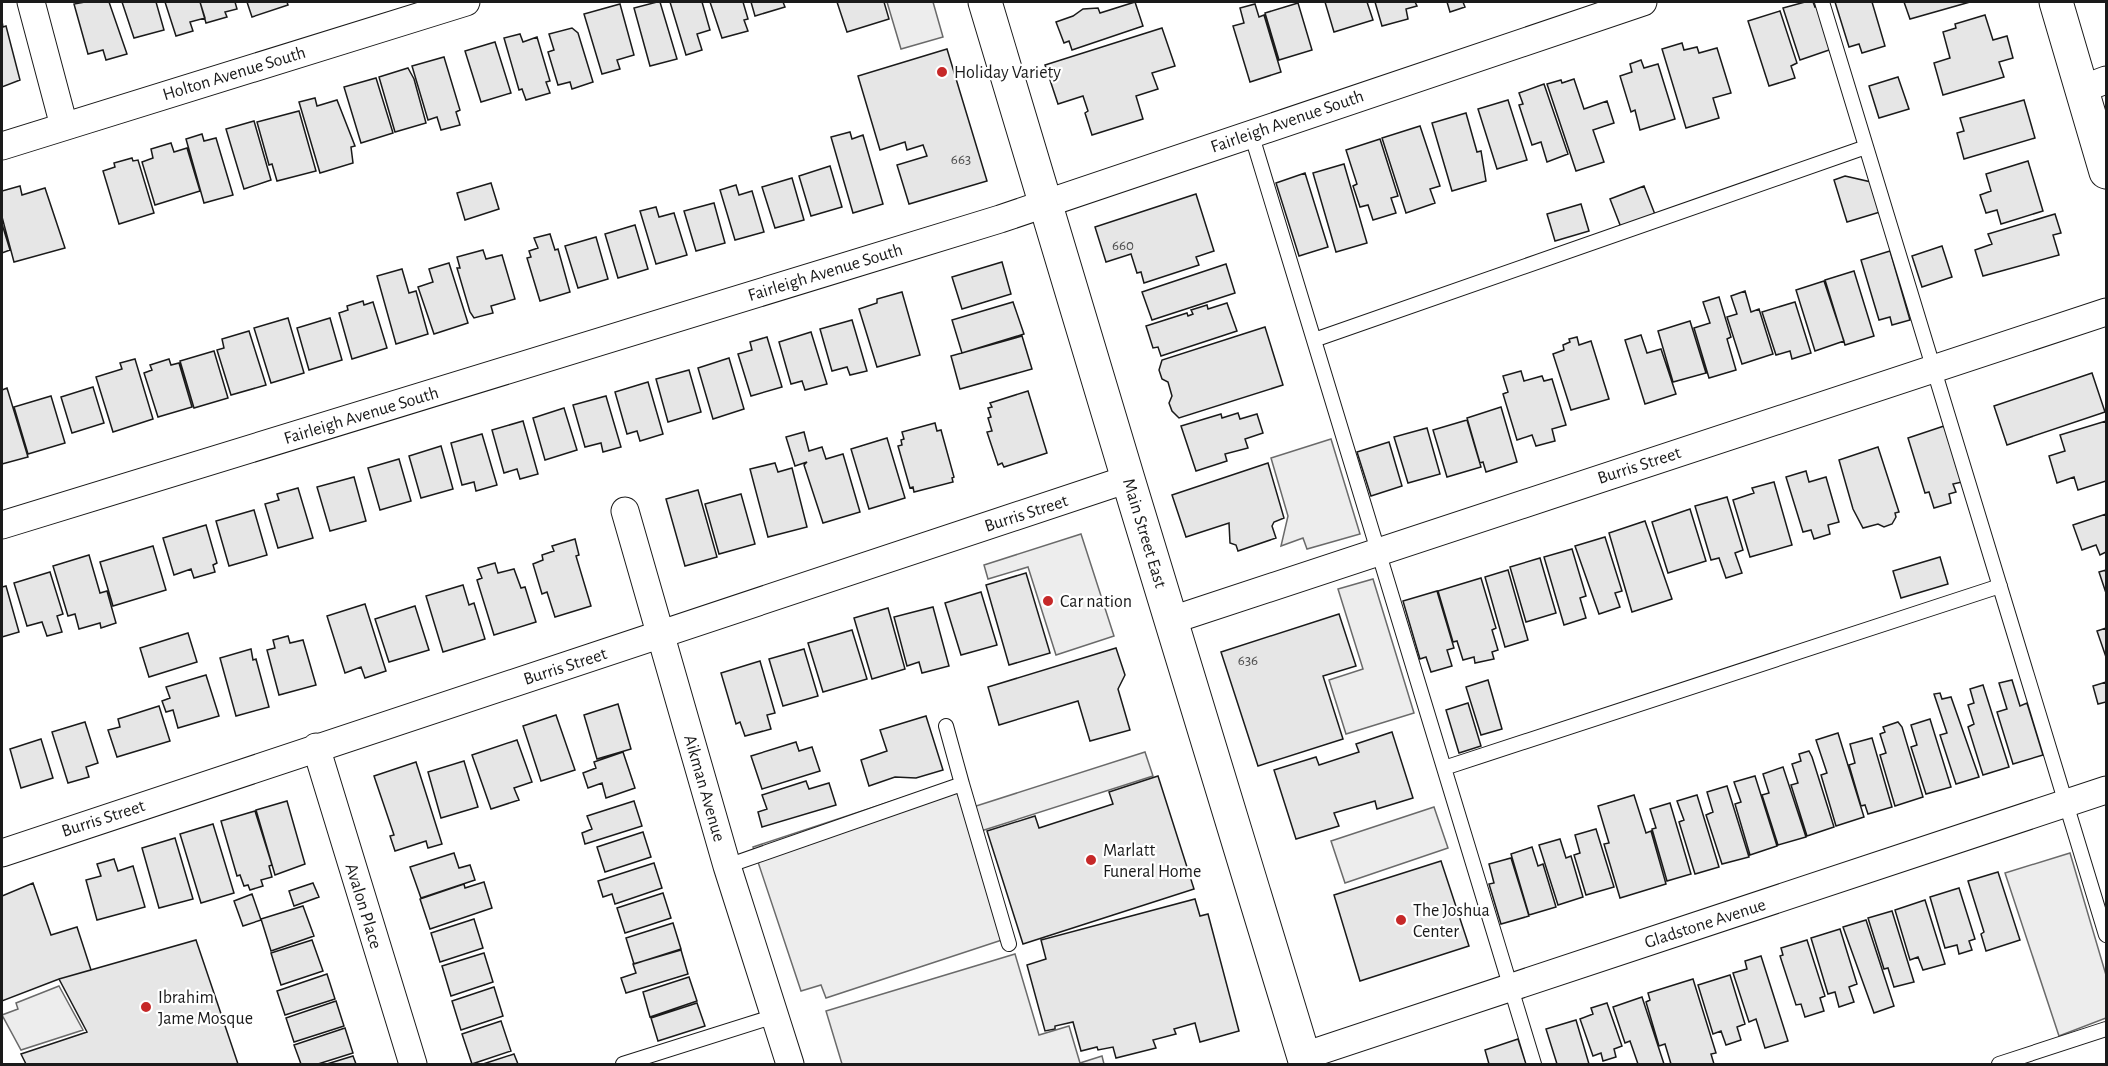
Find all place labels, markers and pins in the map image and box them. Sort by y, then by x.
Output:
place label: Holiday Variety [954,64,1061,82]
marker: Holiday Variety [935,65,949,79]
place label: Car nation [1060,593,1132,611]
marker: Car nation [1041,594,1055,608]
place label: Marlatt Funeral Home [1103,842,1201,881]
marker: Marlatt Funeral Home [1084,853,1098,867]
place label: The Joshua Center [1413,902,1490,941]
marker: The Joshua Center [1394,913,1408,927]
place label: Ibrahim Jame Mosque [158,989,253,1028]
marker: Ibrahim Jame Mosque [139,1000,153,1014]

